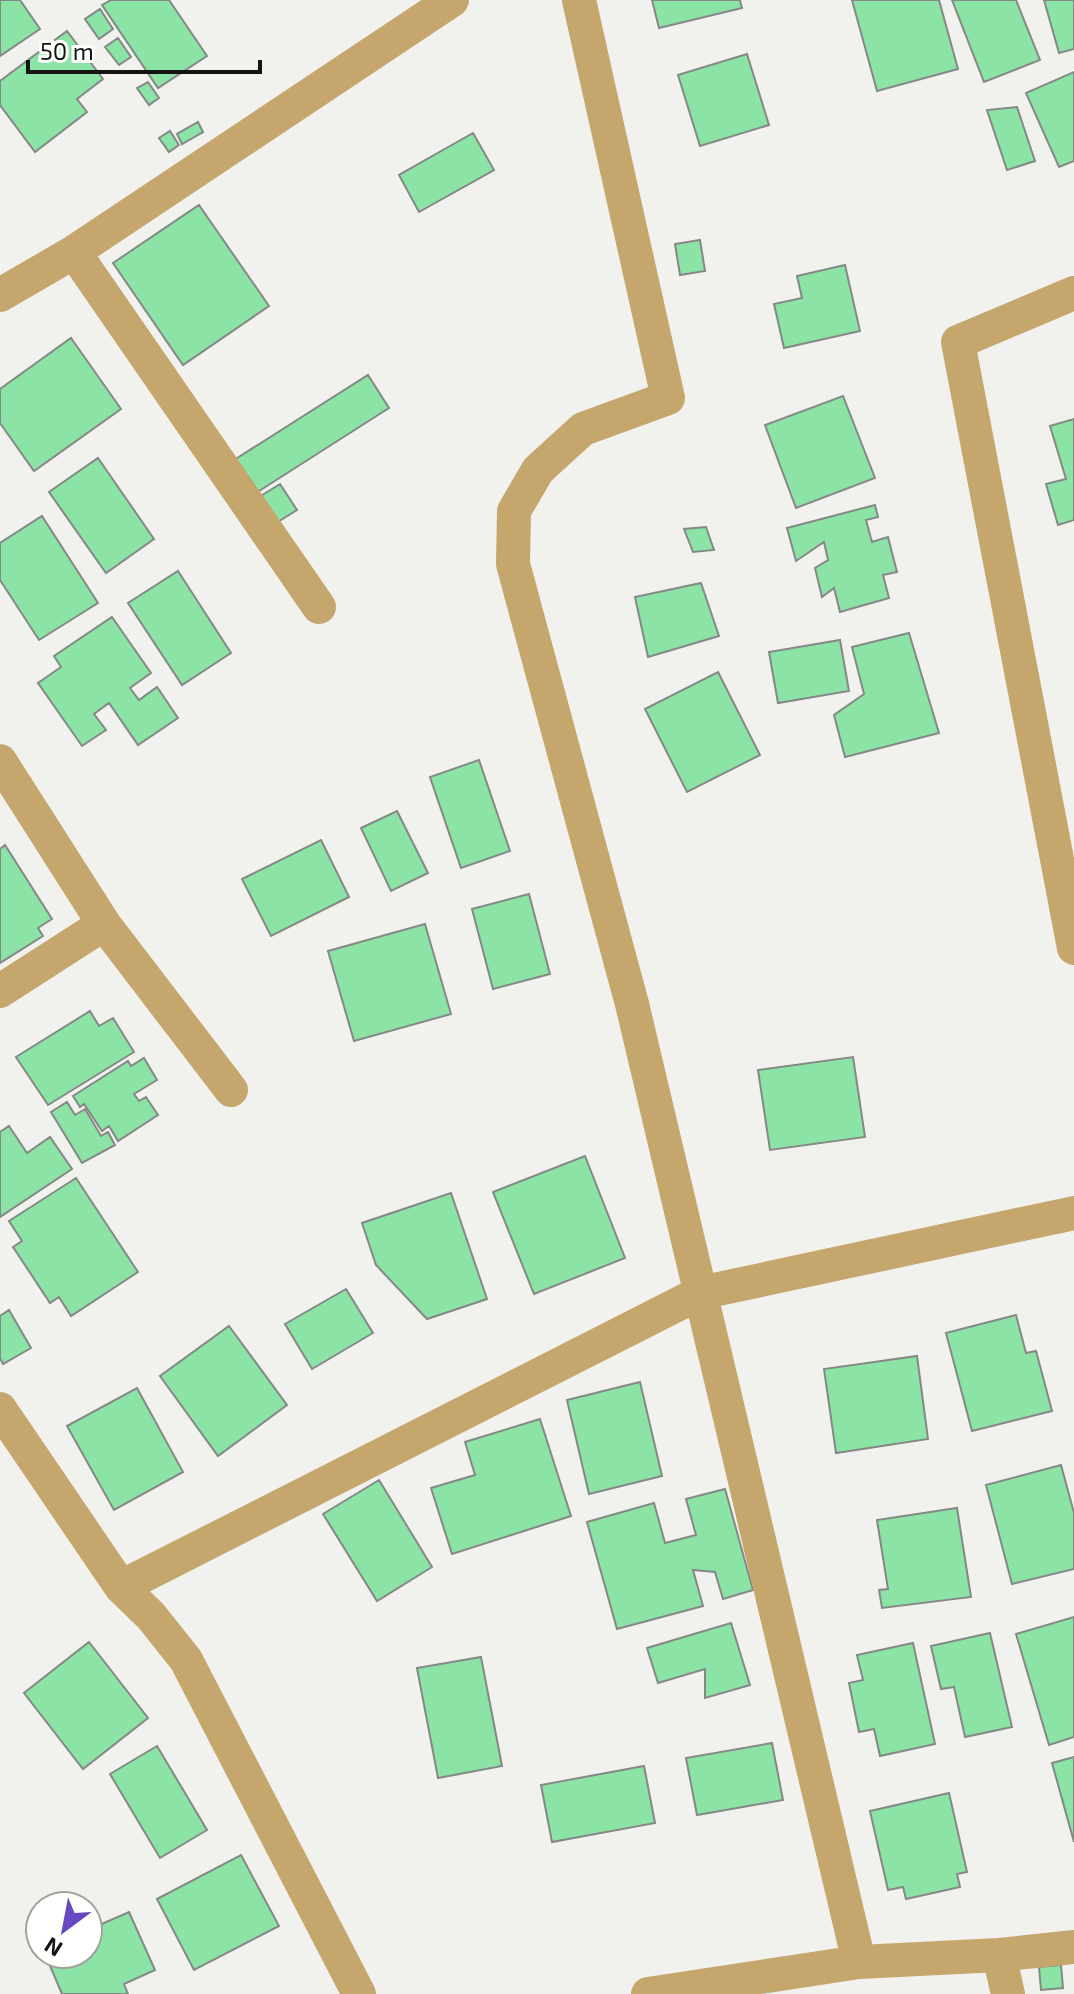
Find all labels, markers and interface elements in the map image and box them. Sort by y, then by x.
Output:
scale bar [28,24,260,74]
text: 50 m [40,36,94,65]
north arrow [24,1890,104,1970]
text: N [39,1933,66,1963]

